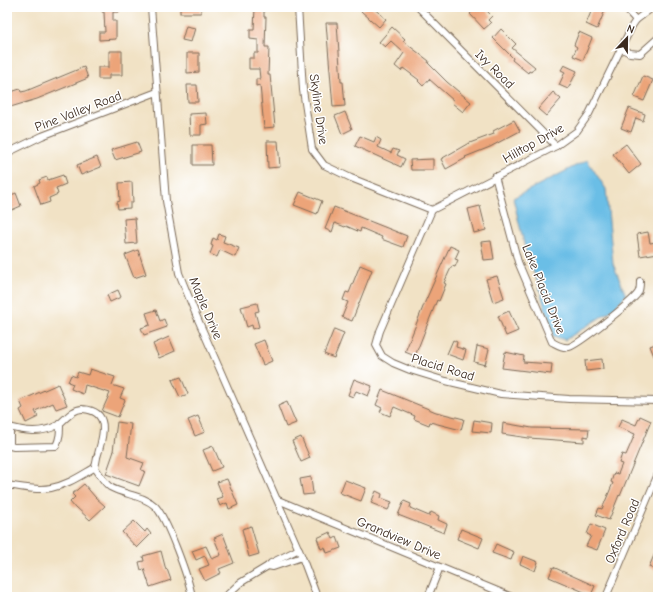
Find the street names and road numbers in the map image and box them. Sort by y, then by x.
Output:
street label: Ivy Road [472,46,518,92]
street label: Skyline Drive [307,73,331,146]
street label: Pine Valley Road [33,88,123,134]
street label: Hilltop Drive [500,120,567,166]
street label: Lake Placid Drive [519,242,569,336]
street label: Maple Drive [186,275,226,342]
street label: Placid Road [410,350,476,384]
street label: Oxford Road [602,496,642,566]
street label: Grandview Drive [355,514,444,563]

